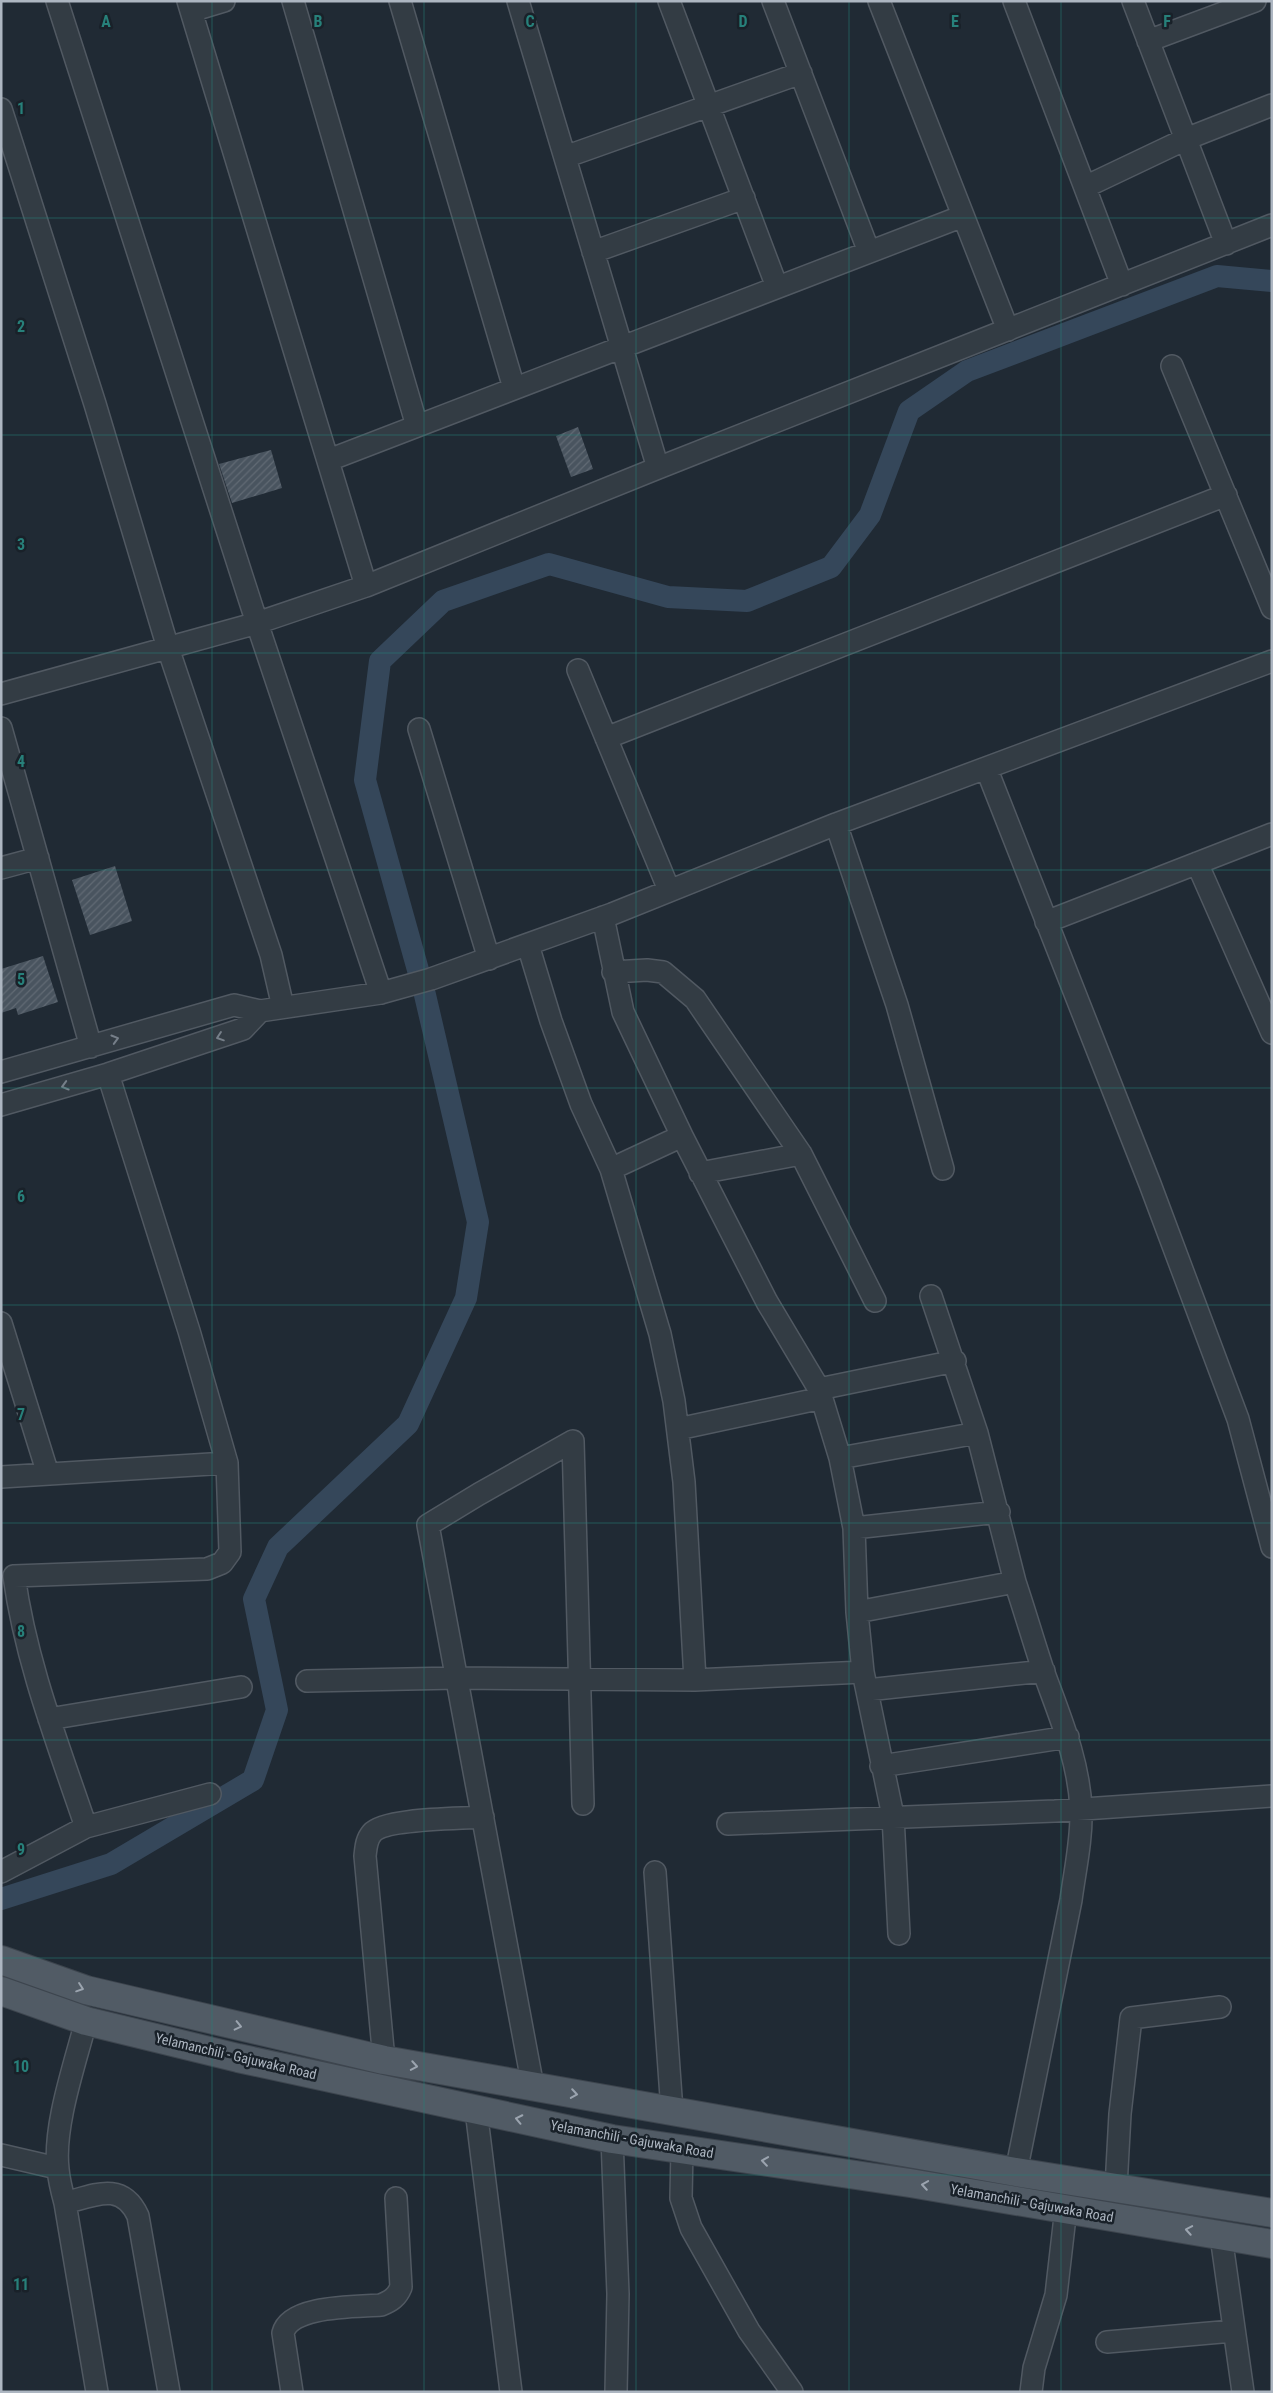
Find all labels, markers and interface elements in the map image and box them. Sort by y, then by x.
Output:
text: A [101,12,111,31]
text: B [314,12,323,31]
text: C [525,12,535,31]
text: D [738,12,748,31]
text: E [951,12,959,31]
text: F [1163,12,1171,31]
text: 1 [17,99,25,118]
text: 2 [17,317,25,336]
text: 3 [17,535,25,554]
text: 4 [17,752,25,771]
text: 5 [17,970,25,989]
one-way arrow [216,1031,225,1041]
one-way arrow [111,1035,119,1045]
one-way arrow [62,1081,70,1091]
text: 6 [17,1187,25,1206]
text: 7 [17,1405,25,1424]
text: 8 [17,1622,25,1641]
text: 9 [17,1840,25,1859]
one-way arrow [76,1982,84,1992]
one-way arrow [234,2020,243,2031]
street label: Yelamanchili - Gajuwaka Road [154,2030,318,2082]
text: 10 [13,2057,29,2076]
one-way arrow [409,2060,418,2070]
one-way arrow [569,2088,578,2098]
one-way arrow [514,2114,523,2124]
street label: Yelamanchili - Gajuwaka Road [549,2117,715,2161]
one-way arrow [760,2157,769,2167]
one-way arrow [921,2181,930,2191]
street label: Yelamanchili - Gajuwaka Road [949,2181,1115,2225]
one-way arrow [1185,2226,1194,2236]
text: 11 [13,2275,29,2294]

